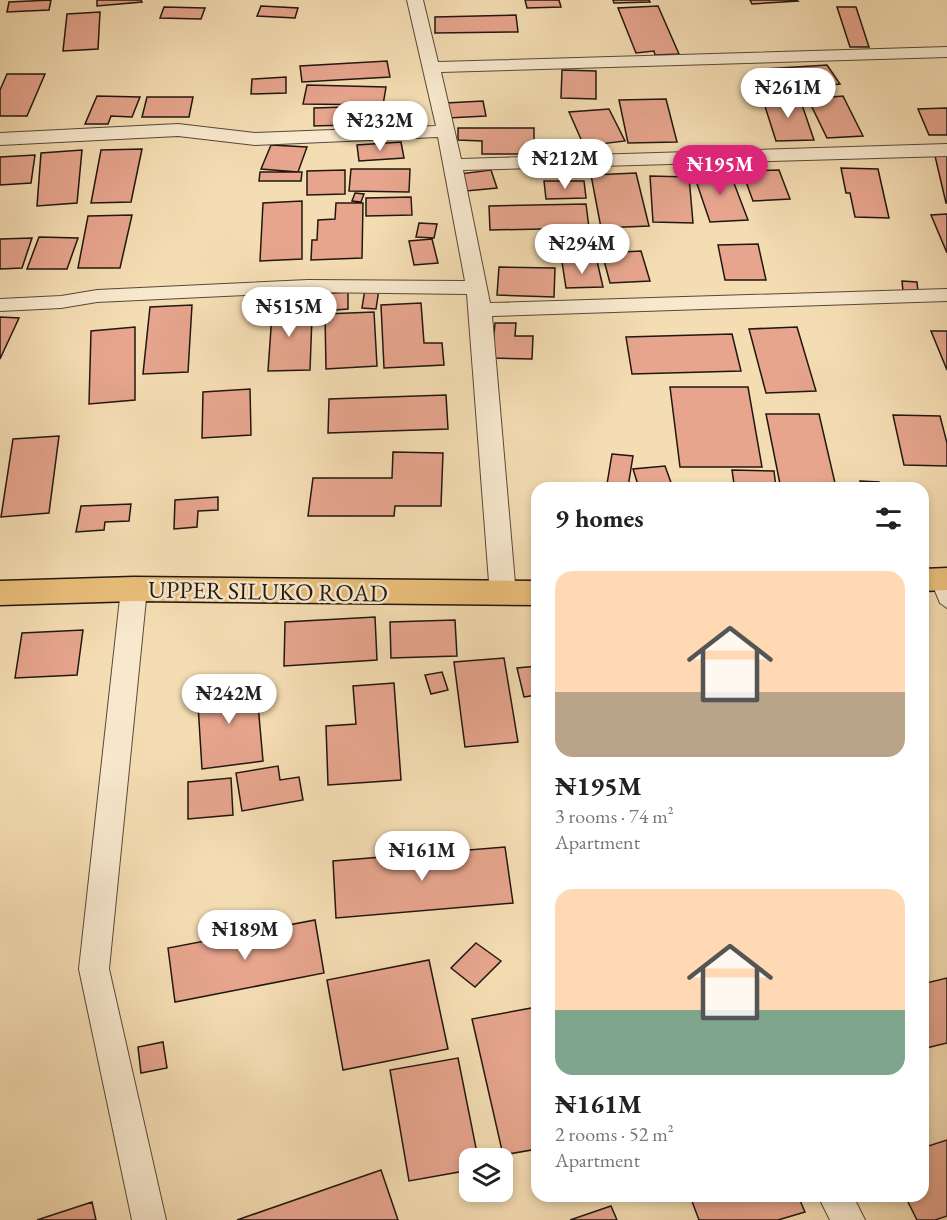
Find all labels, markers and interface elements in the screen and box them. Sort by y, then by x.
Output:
pin: ₦261M [746,68,830,119]
text: ₦261M [755,74,821,100]
pin: ₦232M [338,101,422,152]
text: ₦232M [347,107,413,133]
pin: ₦212M [523,139,607,190]
text: ₦212M [532,145,598,171]
pin: ₦195M [678,145,762,196]
text: ₦195M [687,151,753,177]
pin: ₦294M [540,224,624,275]
text: ₦294M [549,230,615,256]
pin: ₦515M [247,287,331,338]
text: ₦515M [256,293,322,319]
text: 9 homes [555,501,644,535]
icon: filters [872,502,905,535]
street label: UPPER SILUKO ROAD [148,573,388,609]
icon: home [676,610,784,718]
pin: ₦242M [187,674,271,725]
text: ₦242M [196,680,262,706]
text: ₦195M [555,769,642,803]
text: 3 rooms · 74 m² [555,803,674,829]
text: Apartment [555,829,640,855]
pin: ₦161M [380,831,464,882]
text: ₦161M [389,837,455,863]
pin: ₦189M [203,910,287,961]
text: ₦189M [212,916,278,942]
icon: home [676,928,784,1036]
text: ₦161M [555,1087,642,1121]
text: 2 rooms · 52 m² [555,1121,674,1147]
text: Apartment [555,1147,640,1173]
map controls [459,1148,513,1202]
button: layers [459,1148,513,1202]

